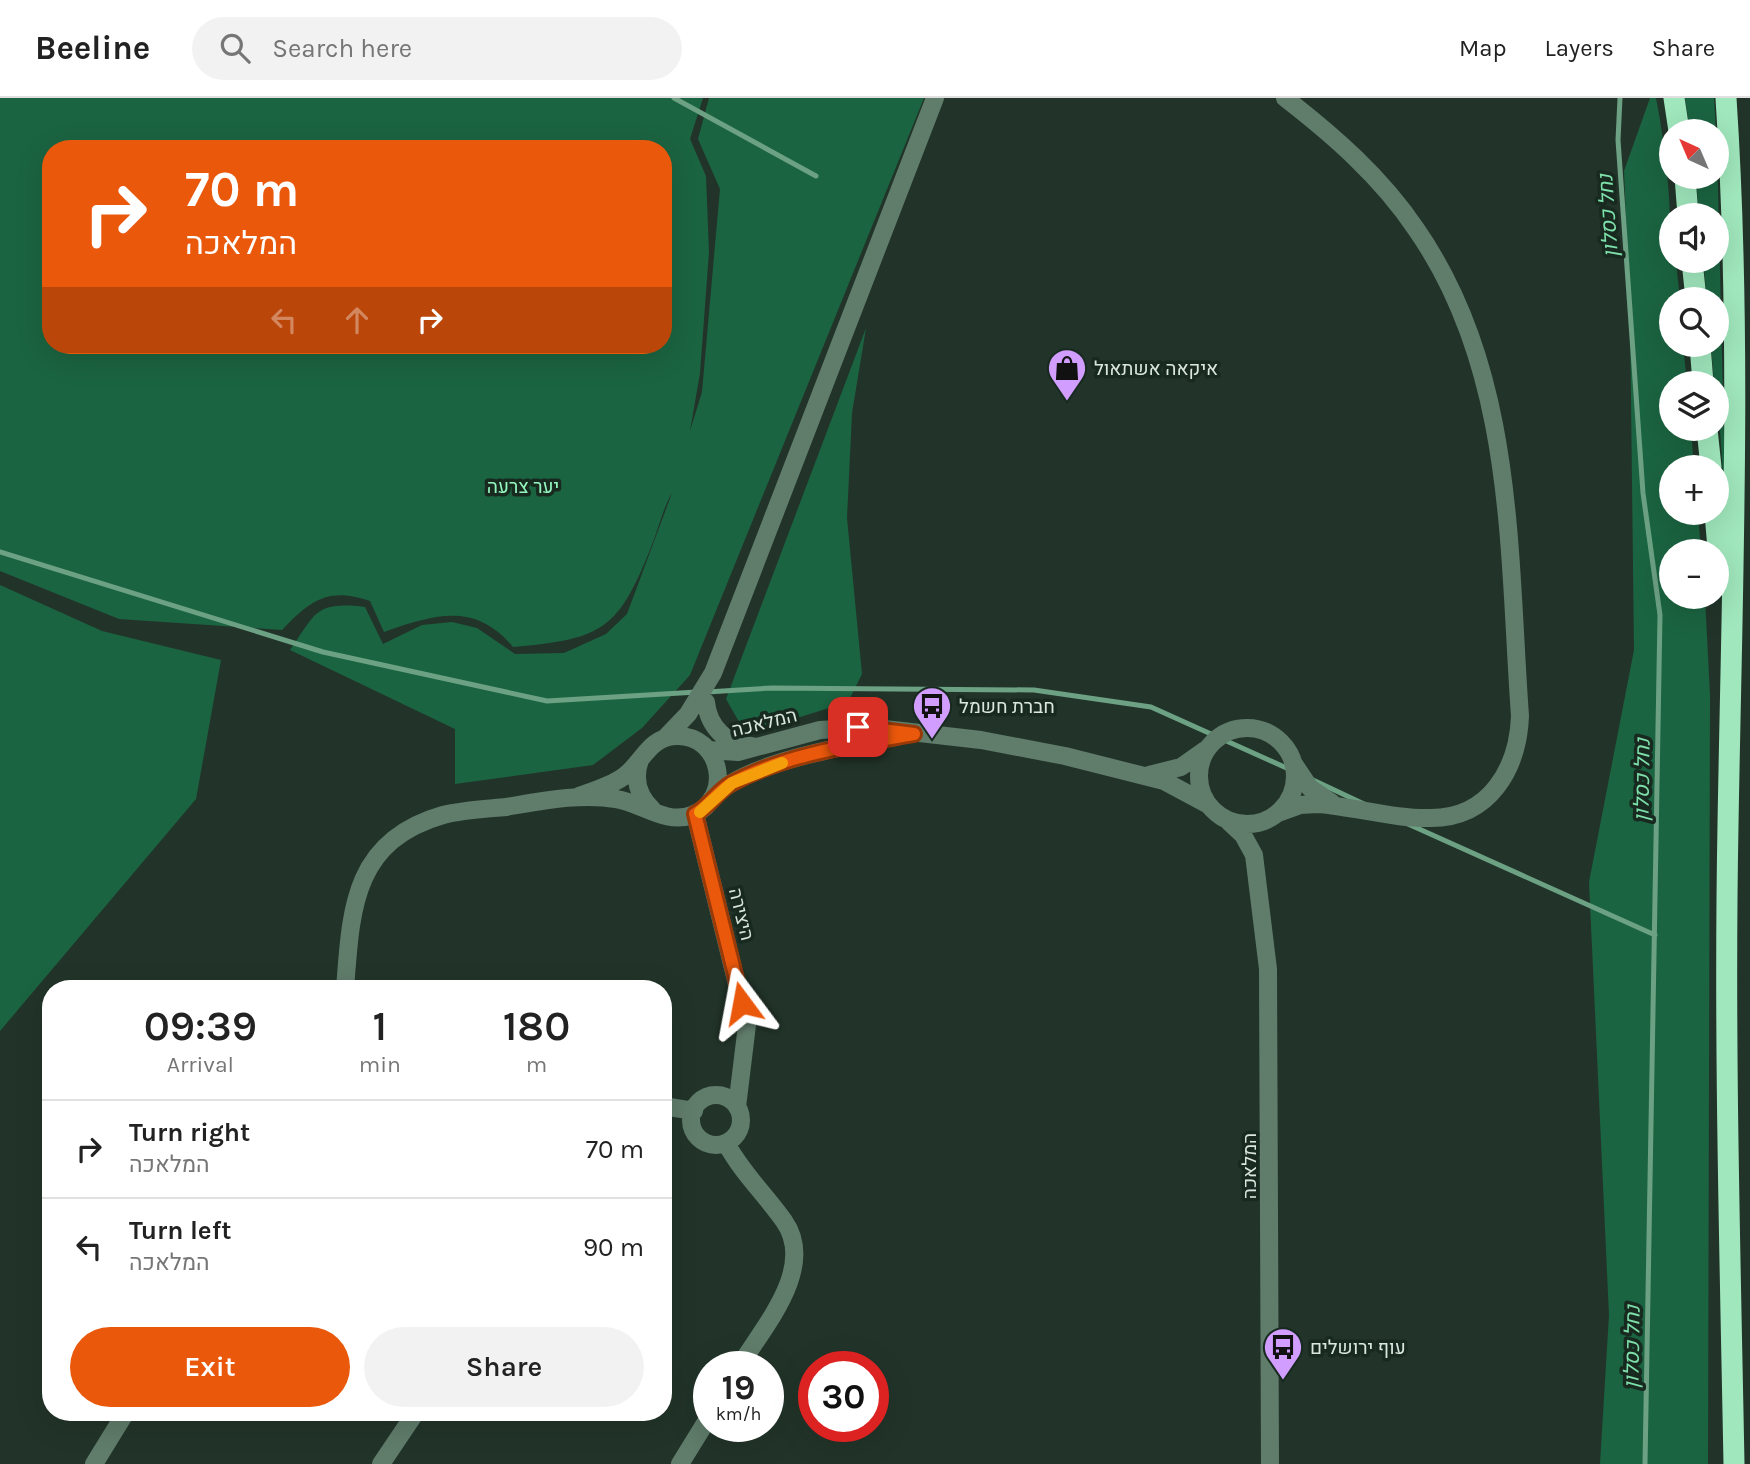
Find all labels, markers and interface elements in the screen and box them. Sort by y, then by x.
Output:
search box [192,17,682,80]
text: Beeline [35,29,150,67]
icon: search [216,29,254,67]
text: Search here [272,33,412,64]
text: Map [1459,34,1507,62]
text: Layers [1545,34,1614,62]
text: Share [1652,34,1715,62]
north arrow [1659,119,1729,189]
map controls [1659,119,1729,609]
text: 70 m [185,161,299,218]
icon: right [70,168,161,259]
water label: נחל כסלון [1593,172,1623,258]
button: sound [1659,203,1729,273]
text: המלאכה [185,225,297,262]
button: search [1659,287,1729,357]
icon: left [265,301,303,339]
icon: ahead [338,301,376,339]
icon: right [411,301,449,339]
shop icon: איקאה אשתאול [1046,347,1088,402]
place label: איקאה אשתאול [1094,358,1218,380]
button: layers [1659,371,1729,441]
button: + [1659,455,1729,525]
park label: יער צרעה [487,476,559,498]
button: − [1659,539,1729,609]
bus stop icon: חברת חשמל [911,685,953,740]
place label: חברת חשמל [959,696,1055,718]
pin [828,697,888,757]
street label: המלאכה [729,704,799,742]
icon: arrive [839,708,877,746]
water label: נחל כסלון [1629,737,1655,822]
street label: היצירה [724,886,758,943]
position arrow [705,966,779,1040]
text: 09:39 [144,1001,257,1051]
text: 1 [372,1001,387,1051]
text: 180 [503,1001,570,1051]
text: Arrival [167,1051,234,1078]
text: min [359,1051,401,1078]
text: m [526,1051,547,1078]
text: Turn right [129,1117,250,1148]
icon: right [70,1130,108,1168]
street label: המלאכה [1239,1133,1261,1199]
text: 70 m [586,1134,644,1165]
text: המלאכה [129,1151,210,1178]
text: Turn left [129,1215,231,1246]
icon: left [70,1228,108,1266]
text: 90 m [583,1232,644,1263]
text: המלאכה [129,1249,210,1276]
water label: נחל כסלון [1619,1304,1645,1389]
bus stop icon: עוף ירושלים [1262,1326,1304,1381]
button: Exit [70,1327,350,1407]
button: Share [364,1327,644,1407]
place label: עוף ירושלים [1310,1337,1406,1359]
speed limit sign: 30 [798,1351,889,1442]
text: 19 [722,1367,755,1408]
text: km/h [716,1403,761,1425]

